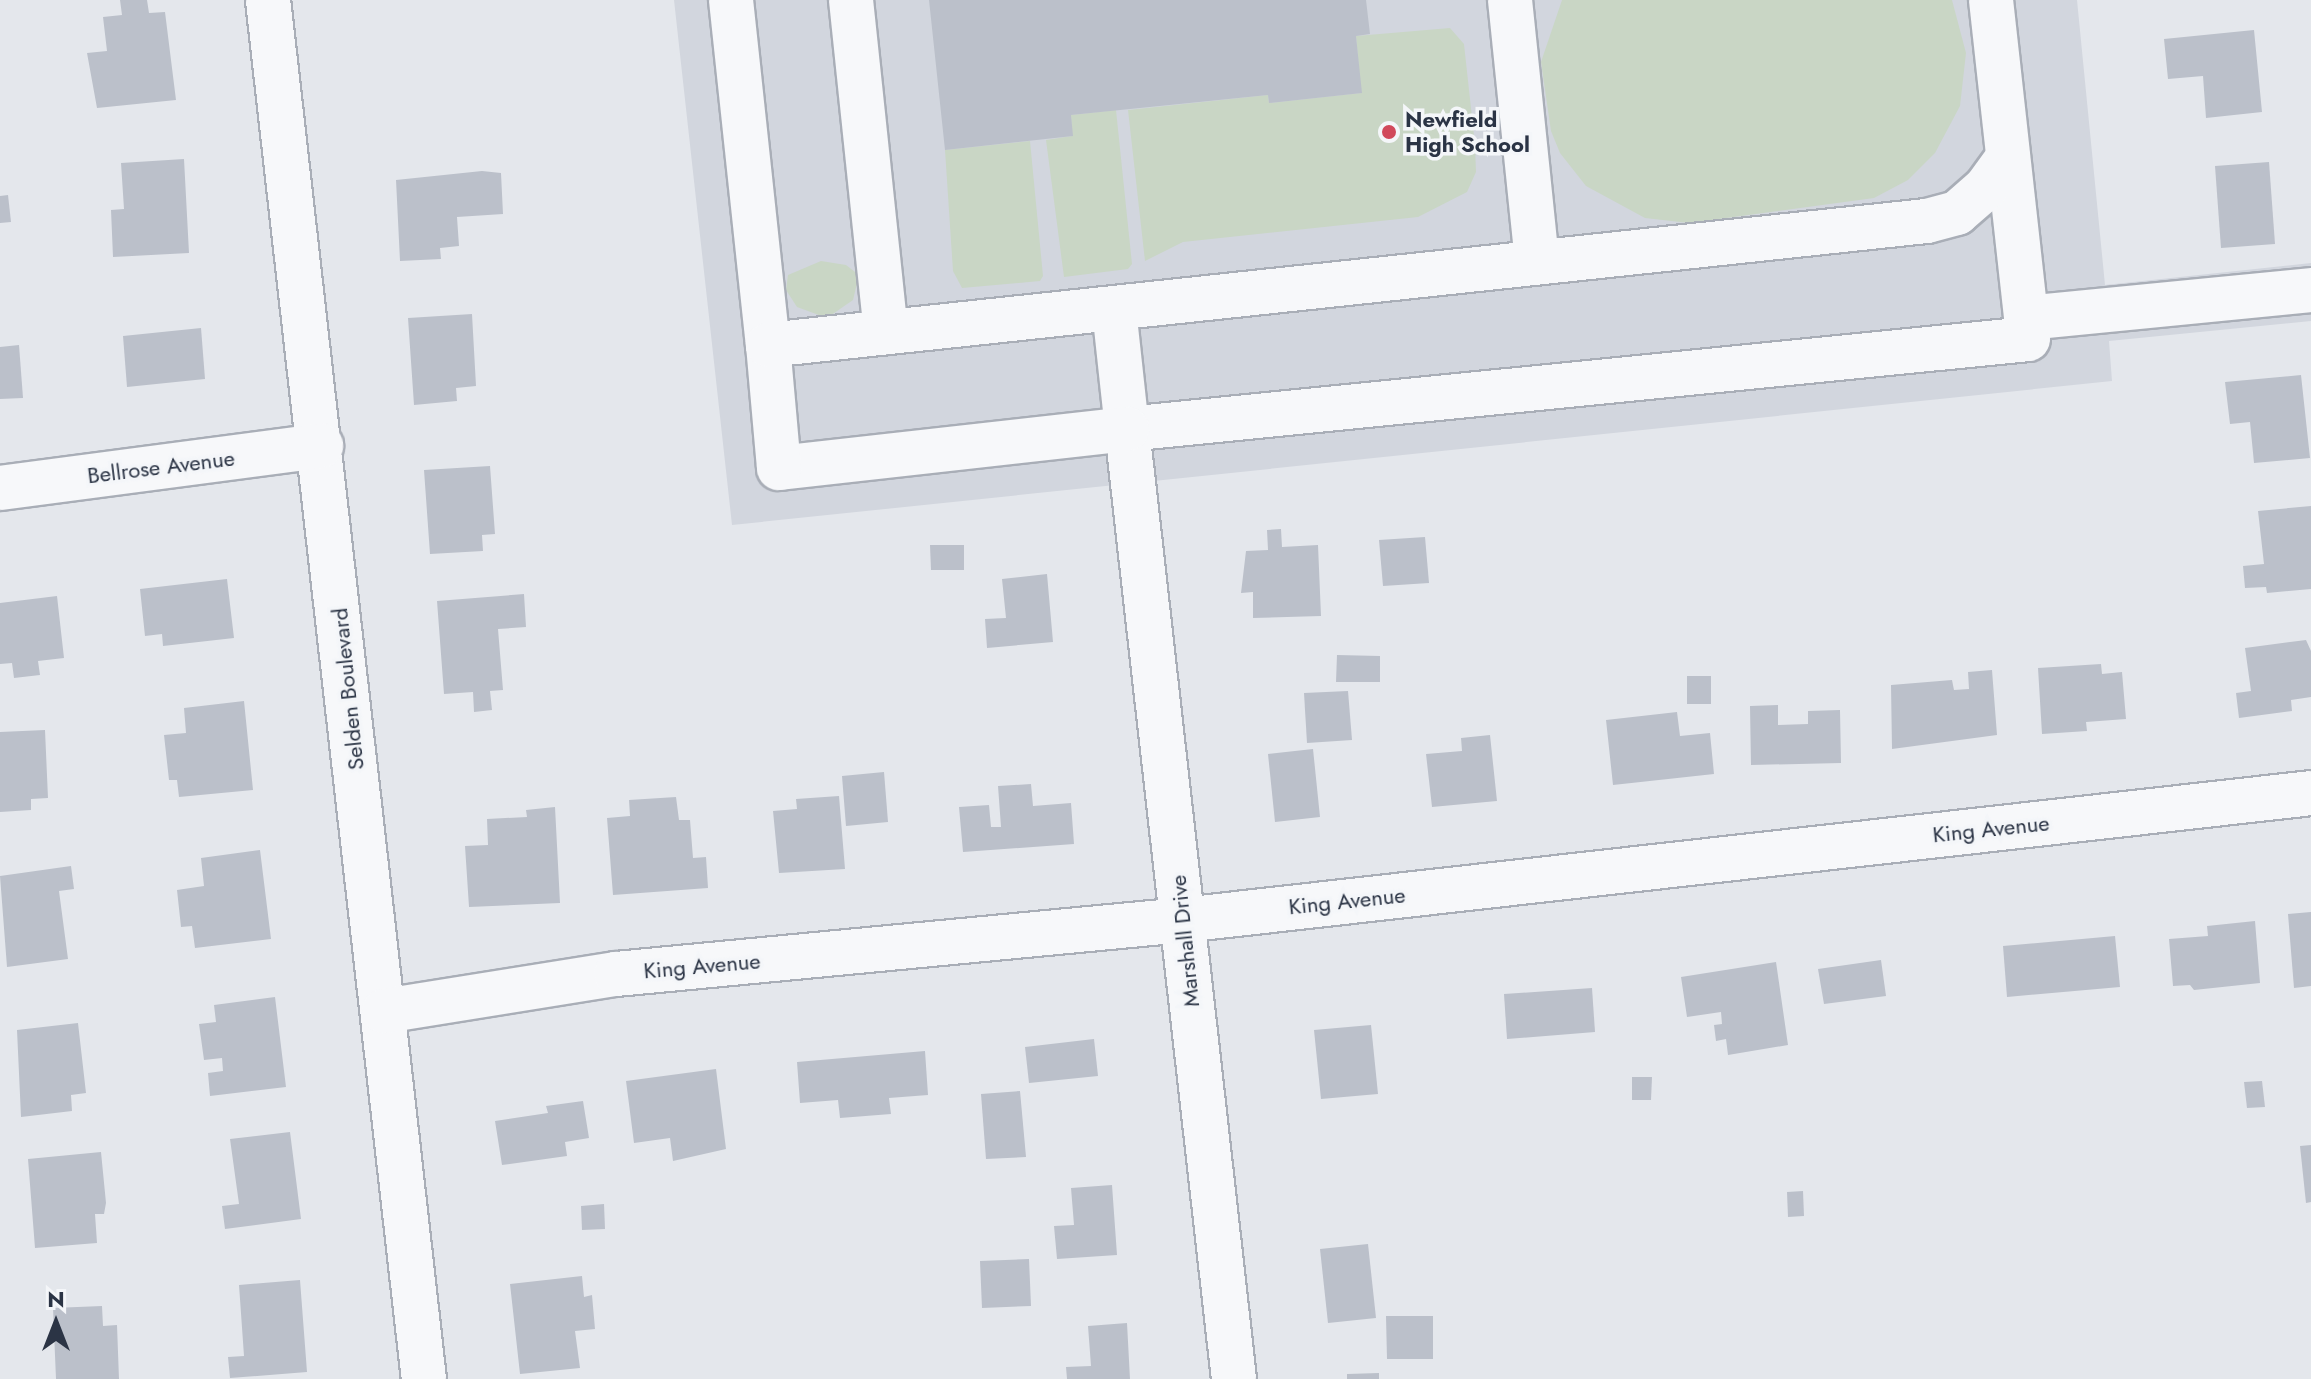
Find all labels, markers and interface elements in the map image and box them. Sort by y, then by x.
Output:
place label: Newfield High School [1405,106,1530,158]
marker: Newfield High School [1380,123,1398,141]
street label: Bellrose Avenue [86,445,236,489]
street label: Selden Boulevard [326,607,370,771]
street label: King Avenue [1931,810,2051,848]
street label: Marshall Drive [1165,874,1205,1008]
street label: King Avenue [1287,882,1407,920]
street label: King Avenue [642,948,762,984]
north arrow [16,1283,96,1363]
text: N [47,1283,65,1315]

